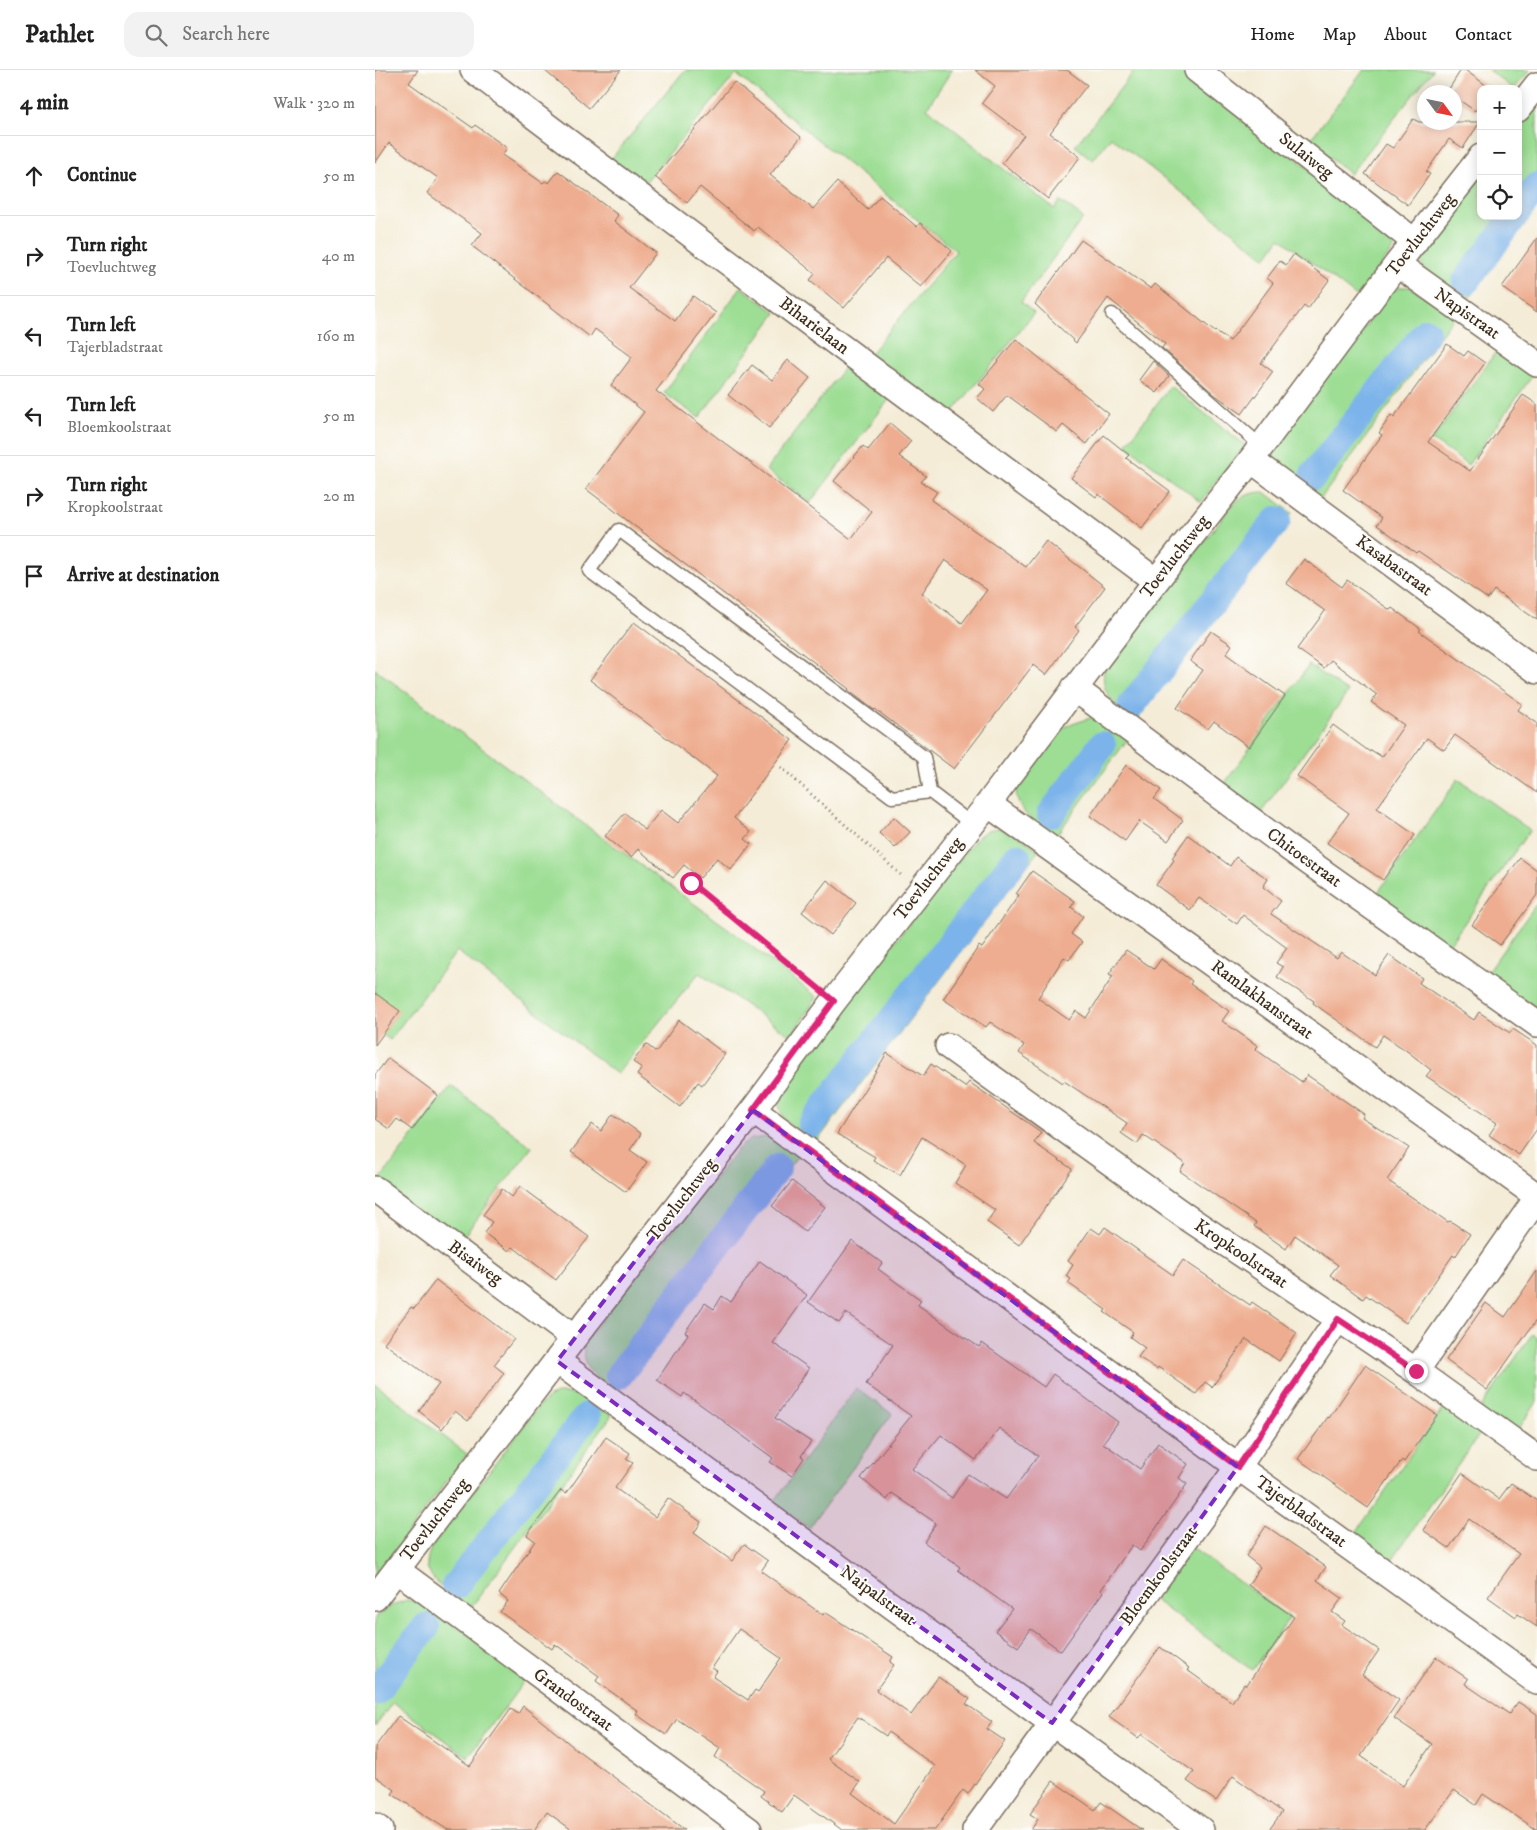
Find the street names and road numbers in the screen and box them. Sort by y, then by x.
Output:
street label: Sulaiweg [1274,128,1338,184]
street label: Toevluchtweg [1382,189,1461,281]
street label: Napistraat [1430,283,1504,345]
street label: Biharielaan [775,293,854,360]
street label: Toevluchtweg [1136,511,1215,603]
street label: Kasabastraat [1351,531,1437,601]
street label: Chitoestraat [1262,823,1346,893]
street label: Toevluchtweg [890,833,969,925]
street label: Ramlakhanstraat [1207,955,1318,1045]
street label: Toevluchtweg [643,1154,722,1246]
street label: Kropkoolstraat [1190,1215,1292,1293]
street label: Bisaiweg [443,1236,507,1290]
street label: Tajerbladstraat [1251,1471,1351,1553]
street label: Toevluchtweg [396,1474,475,1566]
street label: Bloemkoolstraat [1116,1522,1203,1630]
street label: Naipalstraat [836,1561,920,1631]
street label: Grandostraat [529,1664,617,1737]

